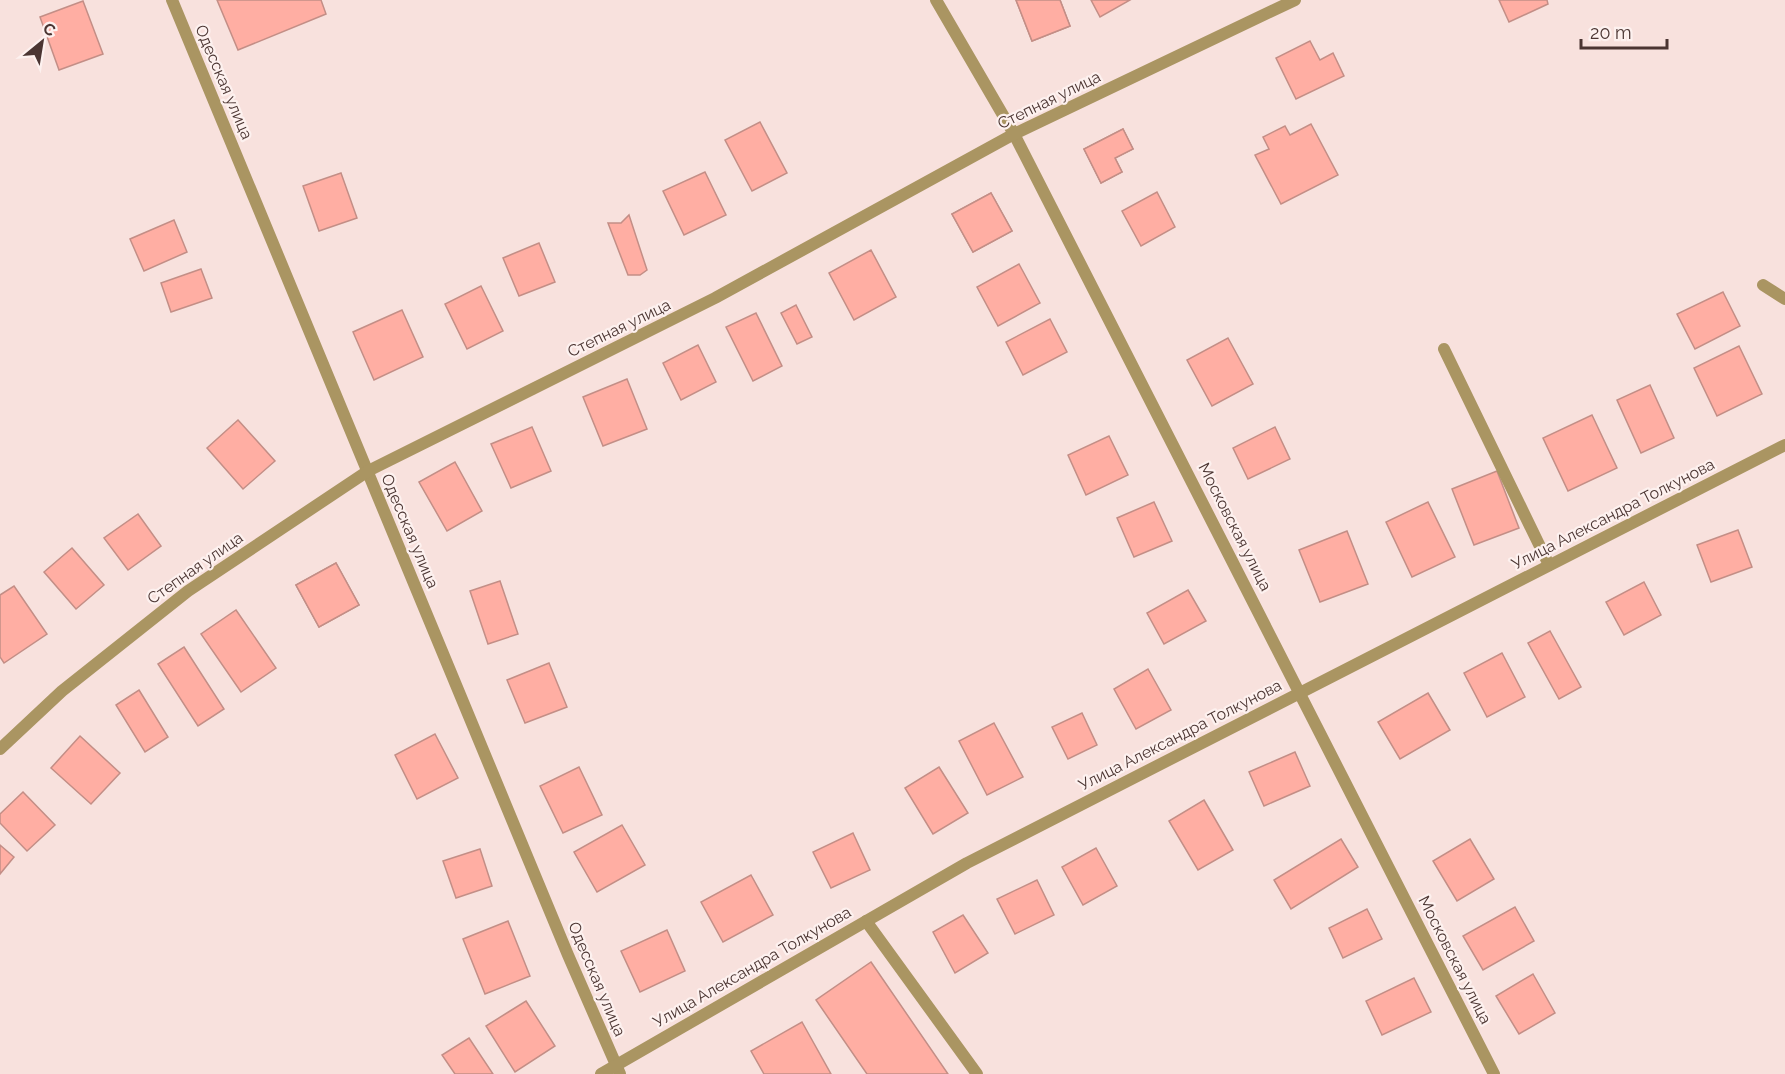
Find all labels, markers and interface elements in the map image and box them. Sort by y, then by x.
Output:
north arrow [12,12,72,72]
scale bar [1581,12,1666,50]
text: С [40,18,59,40]
street label: Одесская улица [191,22,257,142]
text: 20 m [1590,22,1632,43]
street label: Степная улица [994,67,1104,133]
street label: Степная улица [564,295,674,361]
street label: Улица Александра Толкунова [1508,454,1718,574]
street label: Московская улица [1194,460,1276,594]
street label: Одесская улица [377,471,443,591]
street label: Степная улица [144,528,246,608]
street label: Улица Александра Толкунова [1075,675,1285,795]
street label: Московская улица [1414,893,1496,1027]
street label: Улица Александра Толкунова [650,902,854,1032]
street label: Одесская улица [564,919,630,1039]

